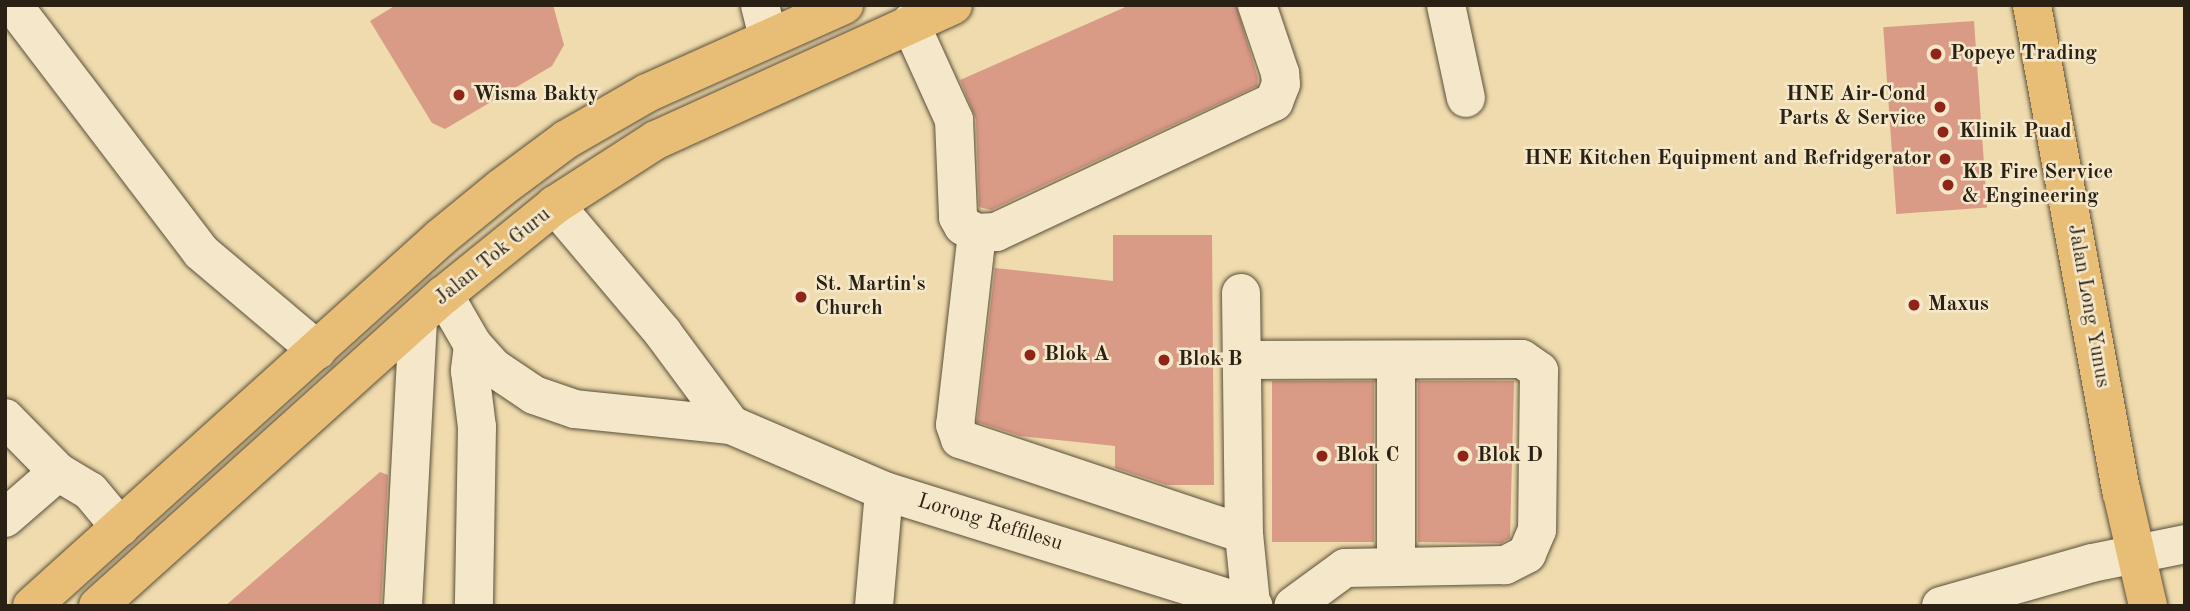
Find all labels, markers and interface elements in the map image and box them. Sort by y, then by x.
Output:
place label: Popeye Trading [1950,41,2097,67]
marker: Popeye Trading [1928,46,1944,62]
place label: Wisma Bakty [473,82,599,108]
place label: HNE Air-Cond Parts & Service [1778,82,1926,132]
marker: Wisma Bakty [451,87,467,103]
marker: HNE Air-Cond Parts & Service [1932,99,1948,115]
place label: Klinik Puad [1959,119,2072,145]
marker: Klinik Puad [1933,122,1953,142]
place label: HNE Kitchen Equipment and Refridgerator [1524,146,1931,172]
marker: HNE Kitchen Equipment and Refridgerator [1937,151,1953,167]
place label: KB Fire Service & Engineering [1962,160,2113,210]
marker: KB Fire Service & Engineering [1940,177,1956,193]
street label: Jalan Tok Guru [430,203,556,311]
street label: Jalan Long Yunus [2061,222,2115,390]
place label: St. Martin's Church [815,272,926,322]
marker: St. Martin's Church [793,289,809,305]
place label: Maxus [1928,292,1989,318]
marker: Maxus [1906,297,1922,313]
place label: Blok A [1044,342,1109,368]
marker: Blok A [1022,347,1038,363]
place label: Blok B [1178,347,1243,373]
marker: Blok B [1156,352,1172,368]
place label: Blok C [1336,443,1399,469]
place label: Blok D [1477,443,1543,469]
marker: Blok C [1314,448,1330,464]
marker: Blok D [1455,448,1471,464]
street label: Lorong Reffilesu [914,489,1066,557]

